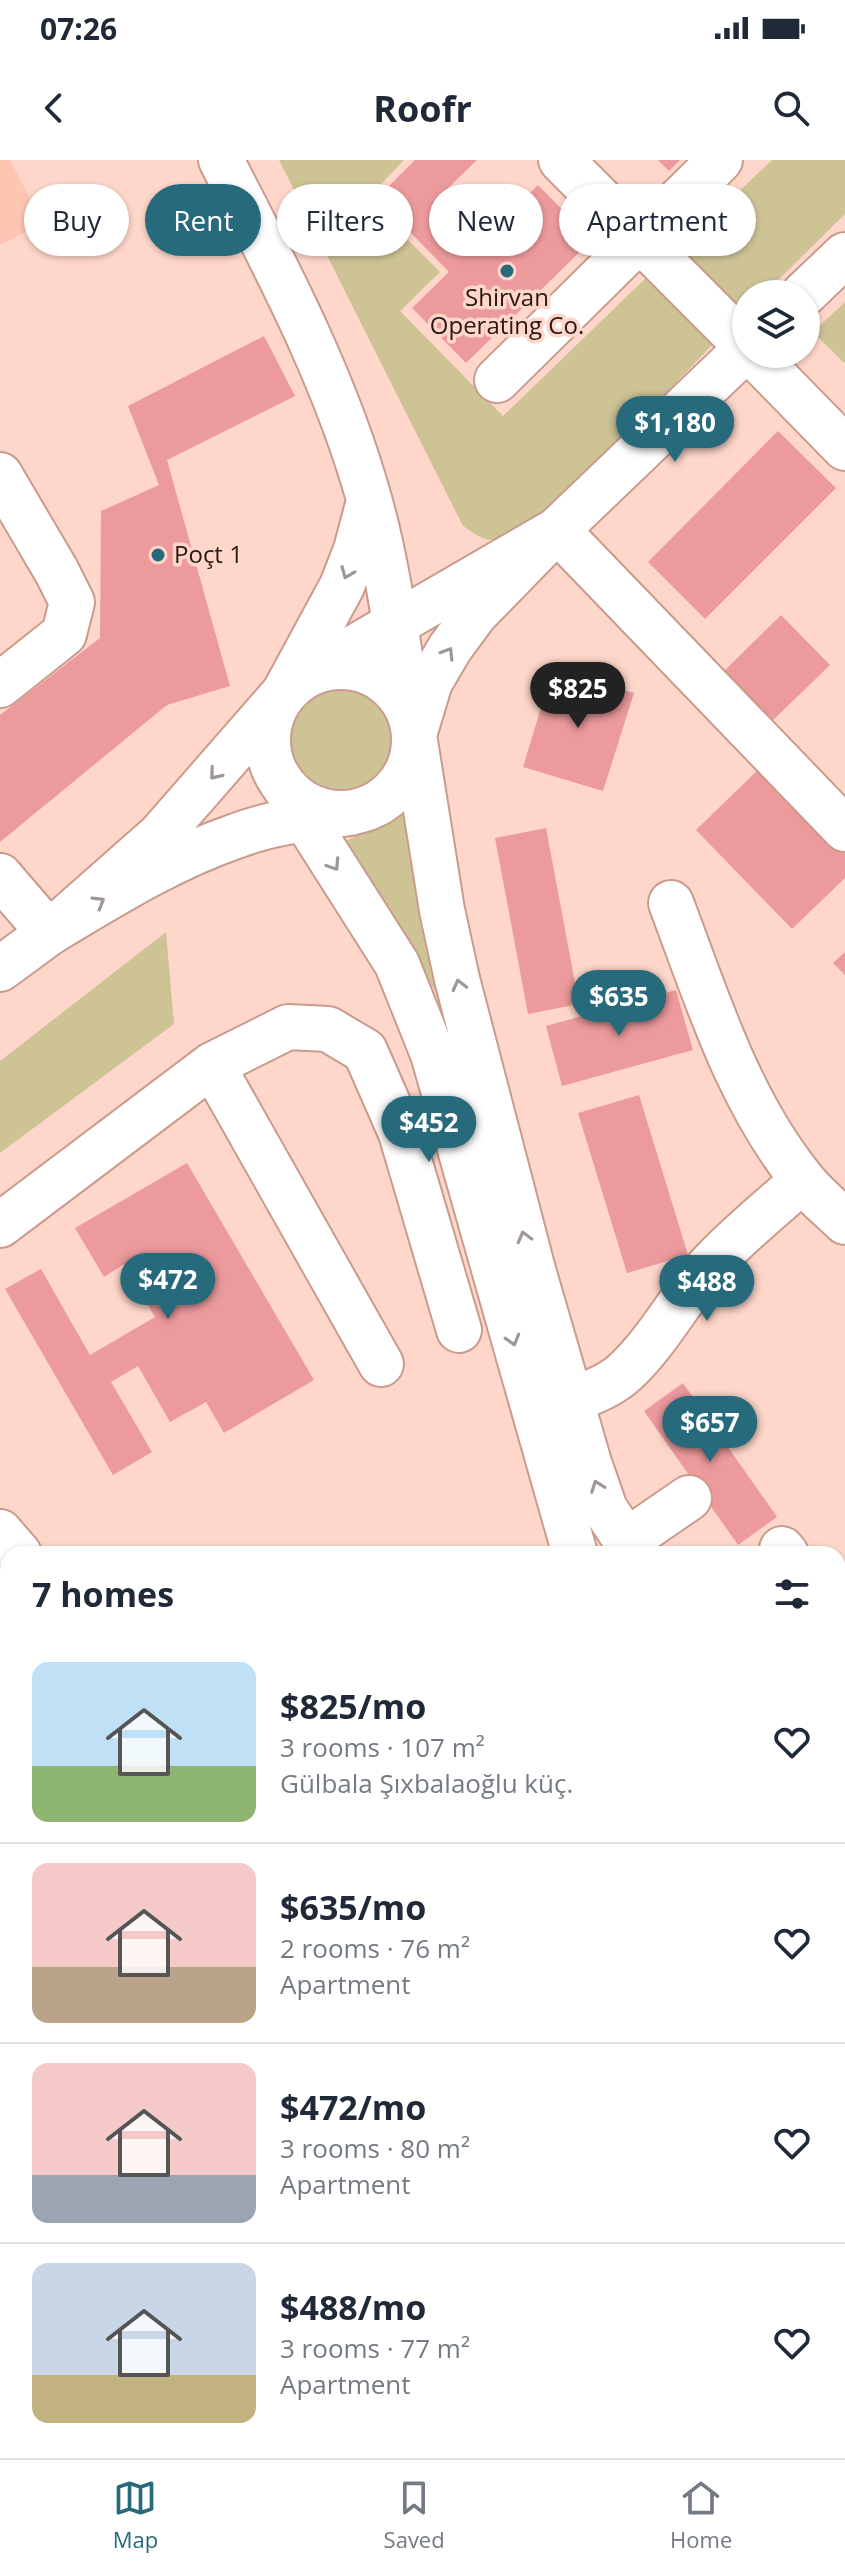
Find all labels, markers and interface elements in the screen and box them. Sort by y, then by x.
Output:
text: 07:26 [40,8,117,49]
text: Roofr [373,84,472,133]
icon: back [32,86,76,130]
icon: search [769,86,813,130]
chip: Buy [24,184,129,256]
chip: Rent [145,184,261,256]
chip: Filters [277,184,413,256]
chip: New [429,184,543,256]
chip: Apartment [559,184,756,256]
marker: Shirvan Operating Co. [498,262,516,280]
place label: Shirvan Operating Co. [430,280,584,341]
map controls [732,280,820,368]
button: layers [732,280,820,368]
pin: $1,180 [610,396,740,464]
text: $1,180 [634,404,716,440]
place label: Poçt 1 [174,537,243,570]
marker: Poçt 1 [149,546,167,564]
one-way arrow [340,565,357,579]
one-way arrow [438,647,453,661]
pin: $825 [531,662,625,730]
text: $825 [548,670,608,706]
one-way arrow [210,765,225,779]
one-way arrow [324,856,339,870]
one-way arrow [90,897,105,912]
pin: $635 [572,970,666,1038]
text: $635 [589,978,649,1014]
one-way arrow [451,979,468,992]
pin: $452 [382,1096,476,1164]
text: $452 [399,1104,459,1140]
one-way arrow [517,1230,534,1244]
pin: $472 [121,1253,215,1321]
pin: $488 [660,1255,754,1323]
text: $472 [138,1261,198,1297]
text: $488 [677,1263,737,1299]
one-way arrow [504,1333,521,1347]
pin: $657 [663,1396,757,1464]
text: $657 [680,1404,740,1440]
one-way arrow [591,1480,607,1494]
text: 7 homes [32,1571,174,1617]
icon: filters [770,1572,814,1616]
text: $825/mo [280,1683,426,1729]
icon: home [96,1694,192,1790]
icon: heart [770,1720,814,1764]
text: 3 rooms · 107 m² [280,1729,485,1765]
text: Gülbala Şıxbalaoğlu küç. [280,1765,573,1801]
text: $635/mo [280,1884,426,1930]
icon: home [96,1895,192,1991]
icon: heart [770,1921,814,1965]
text: 2 rooms · 76 m² [280,1930,470,1966]
text: Apartment [280,1966,411,2002]
text: $472/mo [280,2084,426,2130]
icon: home [96,2095,192,2191]
icon: heart [770,2121,814,2165]
text: 3 rooms · 80 m² [280,2130,470,2166]
text: Apartment [280,2166,411,2202]
text: $488/mo [280,2284,426,2330]
icon: home [96,2295,192,2391]
icon: heart [770,2321,814,2365]
text: 3 rooms · 77 m² [280,2330,470,2366]
text: Apartment [280,2366,411,2402]
tab: Map [113,2476,158,2554]
tab: Saved [384,2476,445,2554]
tab: Home [670,2476,732,2554]

